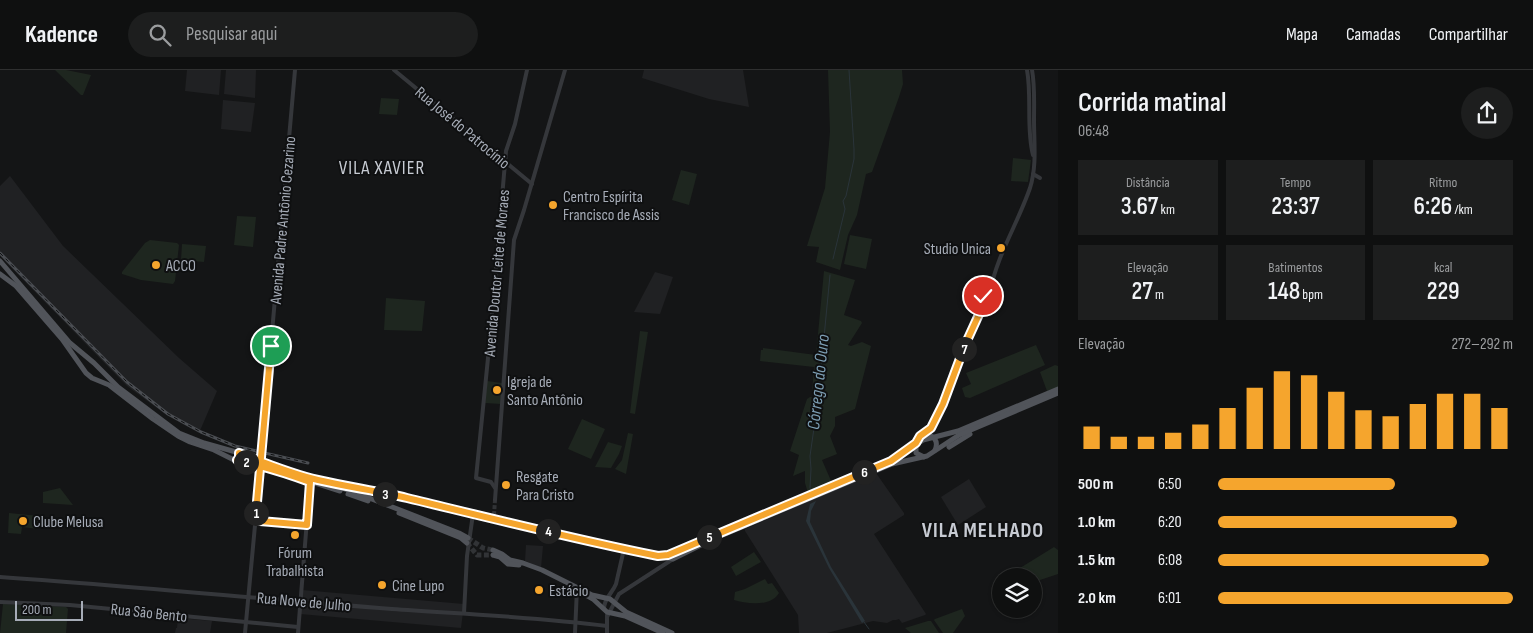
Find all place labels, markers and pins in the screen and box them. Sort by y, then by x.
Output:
place label: Centro Espírita Francisco de Assis [563,188,660,225]
marker: Centro Espírita Francisco de Assis [547,199,559,211]
place label: Studio Unica [924,240,991,259]
marker: Studio Unica [995,242,1007,254]
place label: ACCO [165,257,196,276]
marker: ACCO [150,259,162,271]
pin [962,275,1004,317]
pin [250,325,292,367]
pin: 7 [952,336,976,362]
place label: Igreja de Santo Antônio [507,373,583,410]
marker: Igreja de Santo Antônio [491,384,503,396]
pin: 2 [234,450,258,474]
pin: 6 [852,460,876,484]
place label: Resgate Para Cristo [516,468,574,505]
marker: Resgate Para Cristo [500,479,512,491]
pin: 3 [372,482,398,506]
pin: 1 [244,500,268,526]
place label: Clube Melusa [33,513,103,532]
marker: Clube Melusa [17,515,29,527]
pin: 4 [536,518,560,544]
pin: 5 [696,524,722,550]
marker: Fórum Trabalhista [289,529,301,541]
place label: Fórum Trabalhista [266,544,324,581]
place label: Cine Lupo [392,577,444,596]
marker: Cine Lupo [376,579,388,591]
place label: Estácio [549,582,588,601]
marker: Estácio [533,584,545,596]

